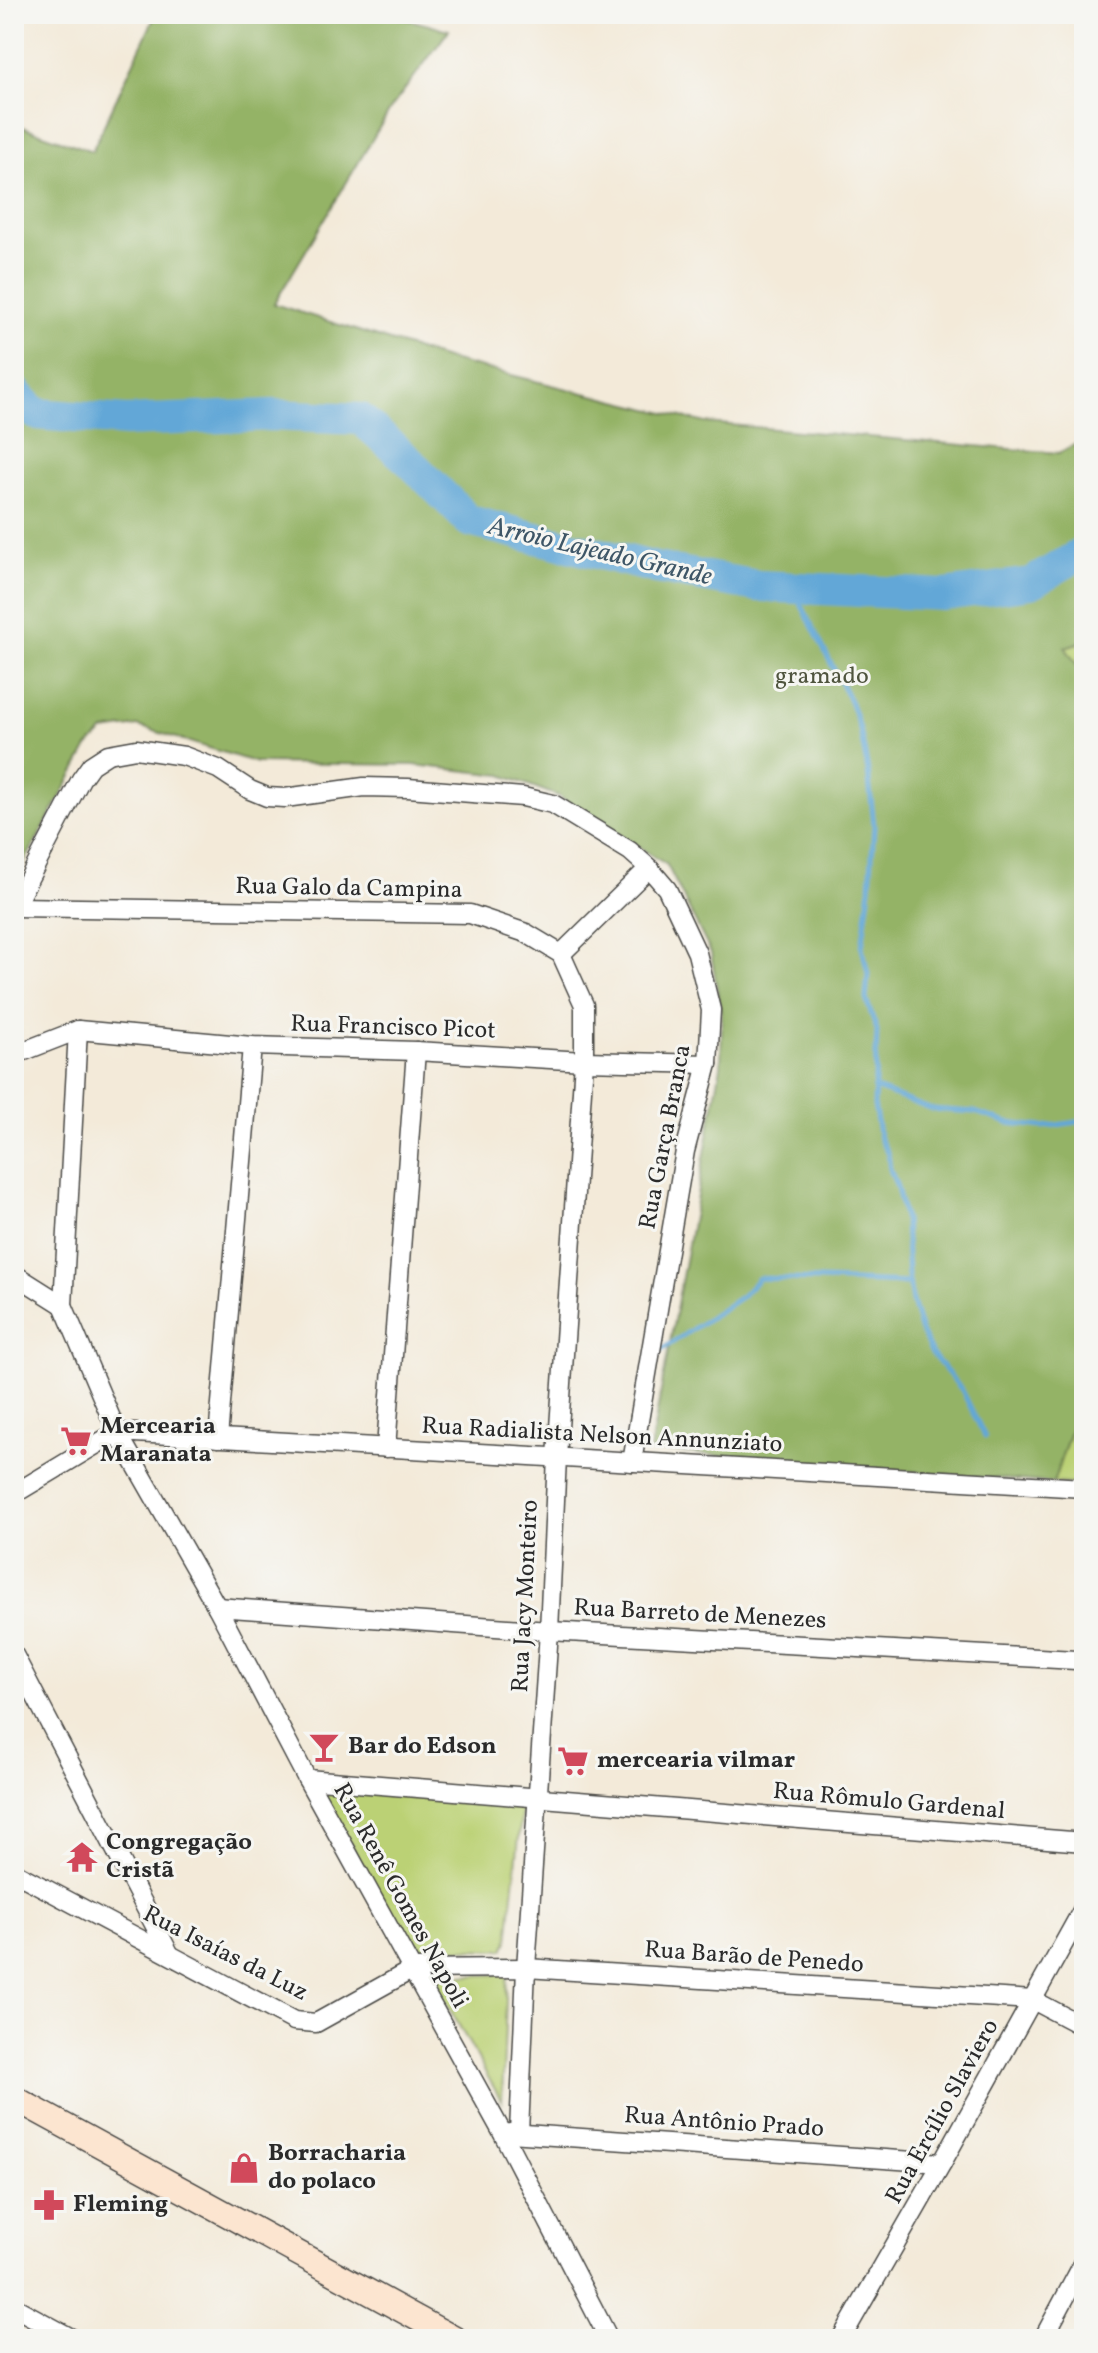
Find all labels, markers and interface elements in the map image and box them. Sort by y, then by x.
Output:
water label: Arroio Lajeado Grande [484,509,716,595]
park label: gramado [775,660,869,694]
street label: Rua Galo da Campina [235,870,463,908]
street label: Rua Francisco Picot [290,1007,496,1049]
street label: Rua Garça Branca [631,1042,701,1232]
place label: Mercearia Maranata [100,1410,216,1472]
street label: Rua Radialista Nelson Annunziato [421,1410,783,1462]
supermarket icon: Mercearia Maranata [59,1424,93,1458]
street label: Rua Jacy Monteiro [504,1499,548,1693]
street label: Rua Barreto de Menezes [573,1591,827,1639]
bar icon: Bar do Edson [307,1730,341,1764]
place label: Bar do Edson [348,1730,497,1764]
supermarket icon: mercearia vilmar [556,1744,590,1778]
place label: mercearia vilmar [597,1744,795,1778]
street label: Rua Rômulo Gardenal [772,1775,1006,1829]
street label: Rua Renê Gomes Napoli [324,1777,476,2015]
place label: Congregação Cristã [106,1826,252,1888]
temple icon: Congregação Cristã [65,1840,99,1874]
street label: Rua Isaías da Luz [137,1898,313,2010]
street label: Rua Barão de Penedo [643,1933,865,1983]
street label: Rua Ercílio Slaviero [878,2013,1008,2211]
street label: Rua Antônio Prado [623,2099,825,2147]
place label: Borracharia do polaco [268,2137,406,2199]
shop icon: Borracharia do polaco [227,2151,261,2185]
pharmacy icon: Fleming [32,2188,66,2222]
place label: Fleming [73,2188,168,2222]

